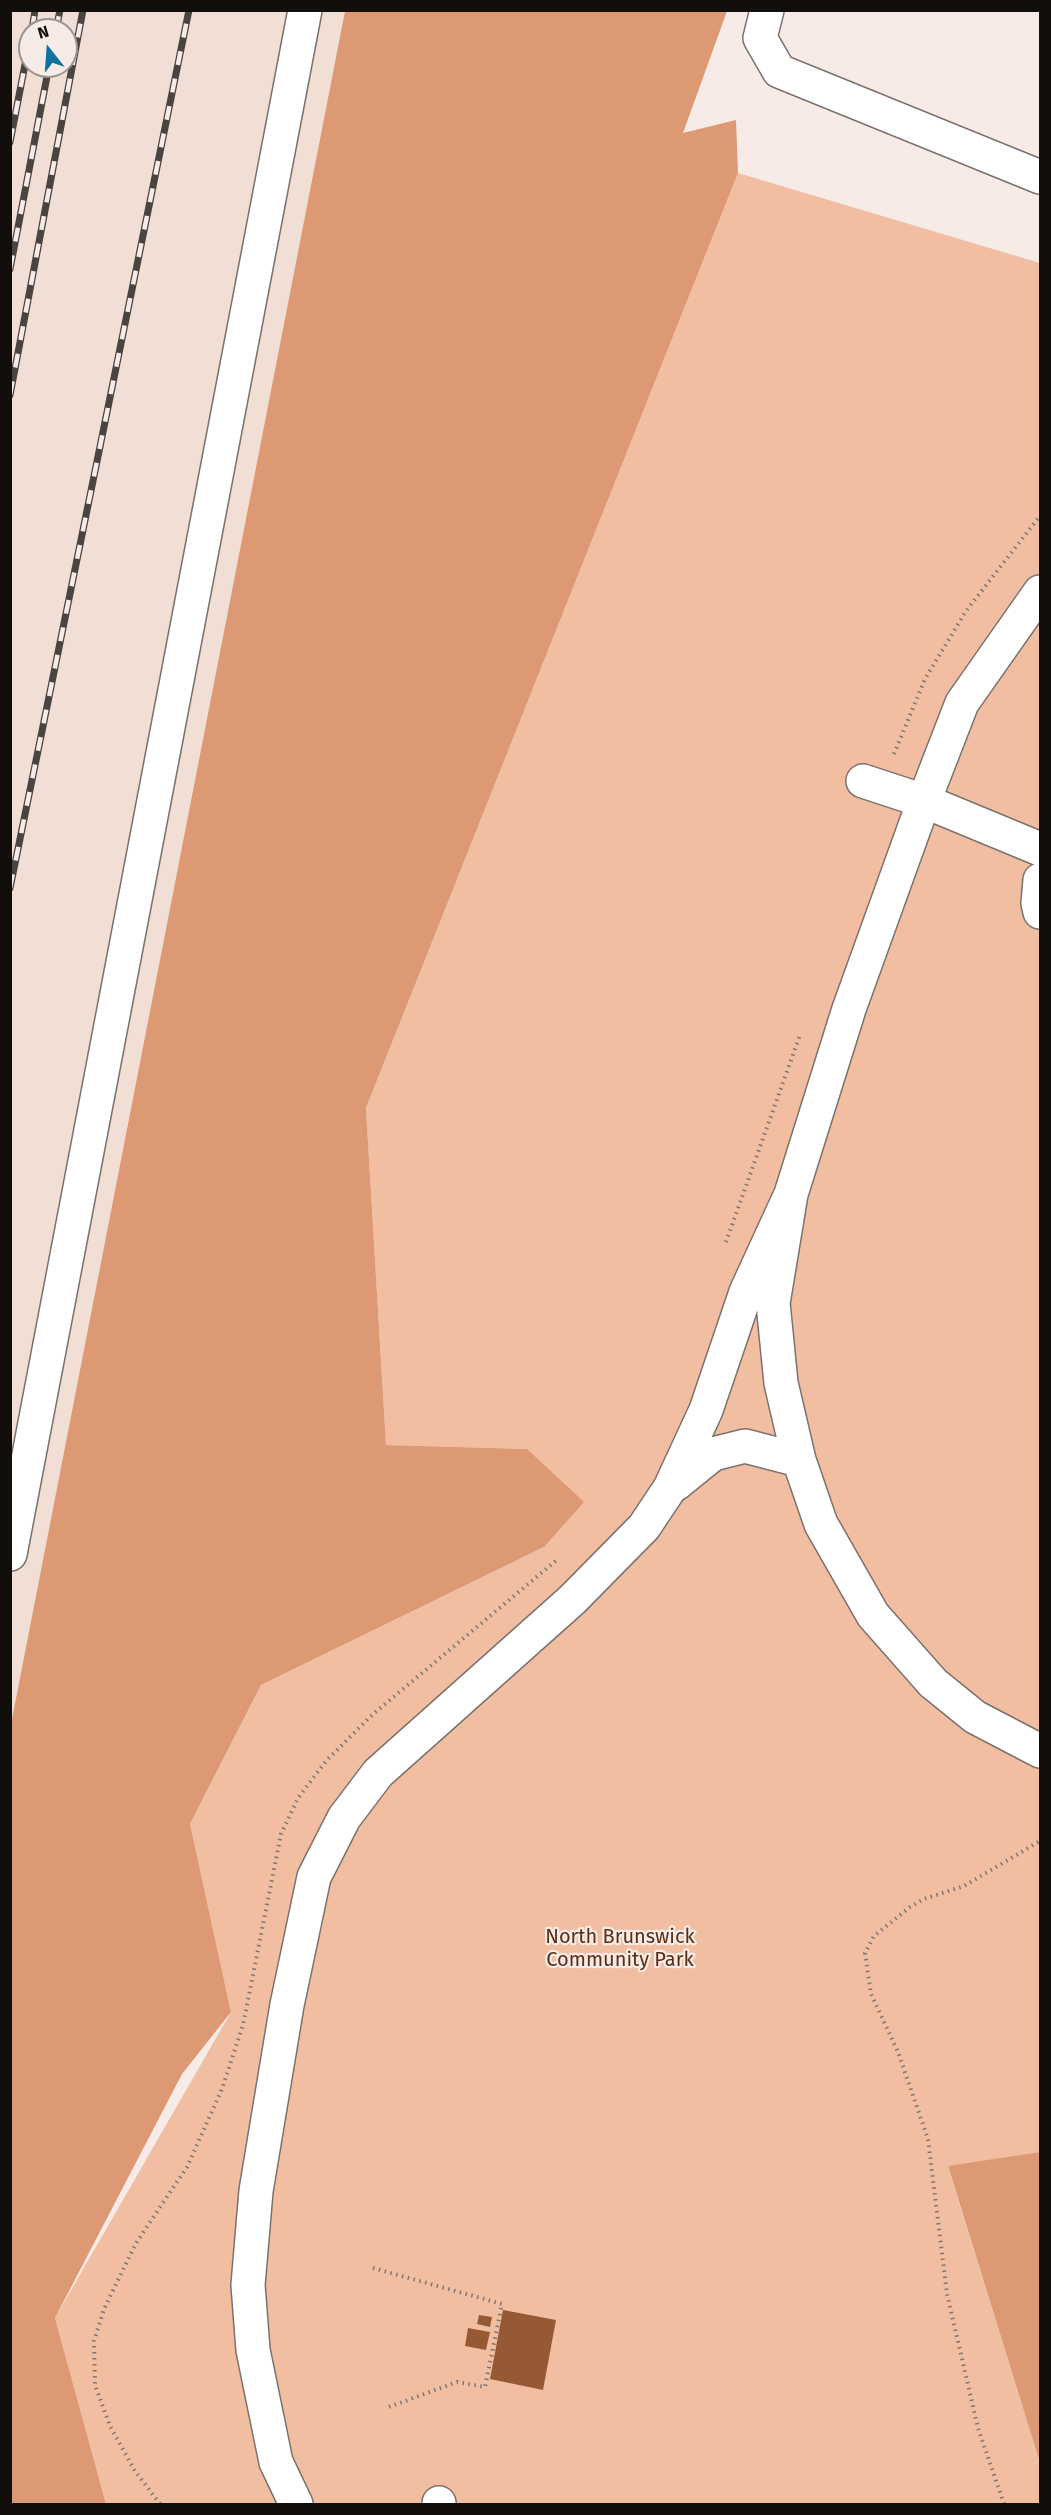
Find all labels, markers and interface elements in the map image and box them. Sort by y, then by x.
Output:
north arrow [18,18,78,78]
text: N [35,22,51,43]
park label: North Brunswick Community Park [545,1925,695,1972]

